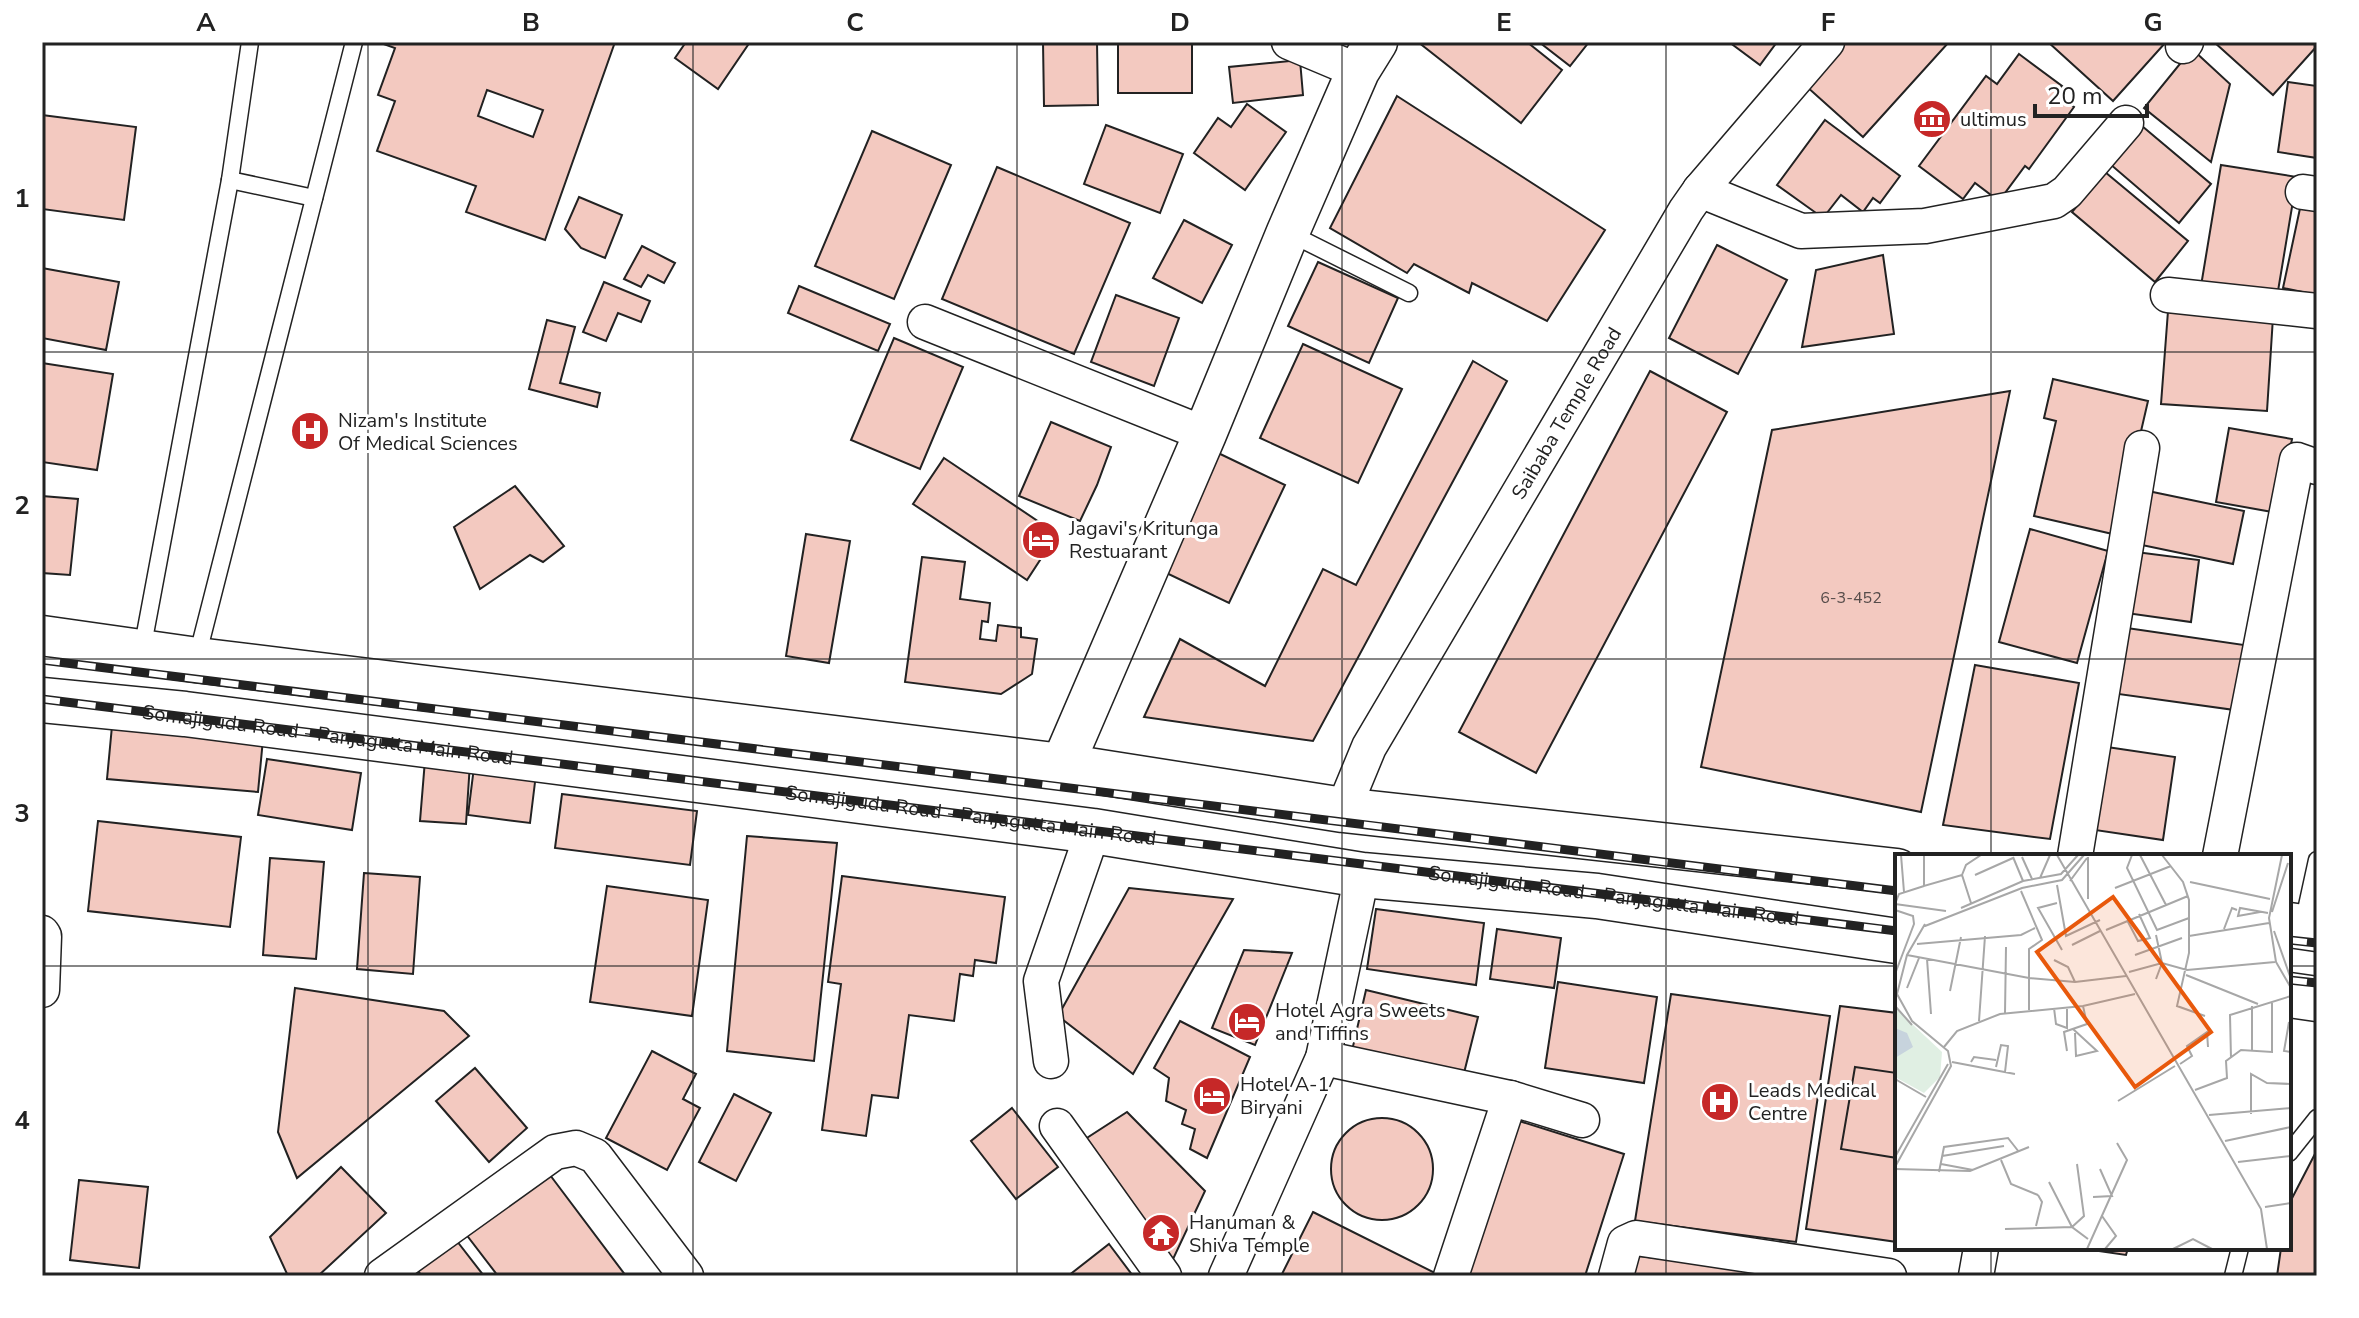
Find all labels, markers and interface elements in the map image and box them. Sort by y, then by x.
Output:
text: A [196,5,216,40]
text: B [522,5,540,40]
text: C [846,5,864,40]
text: D [1170,5,1190,40]
text: E [1496,5,1512,40]
text: F [1821,5,1835,40]
text: G [2143,5,2163,40]
scale bar [2035,68,2147,118]
text: 20 m [2047,80,2103,112]
museum icon: ultimus [1911,98,1953,140]
place label: ultimus [1960,106,2027,133]
text: 1 [14,181,30,216]
street label: Saibaba Temple Road [1505,322,1627,504]
place label: Nizam's Institute Of Medical Sciences [338,407,518,457]
hospital icon: Nizam's Institute Of Medical Sciences [289,410,331,452]
text: 2 [14,488,30,523]
place label: Jagavi's Kritunga Restuarant [1068,515,1219,565]
hotel icon: Jagavi's Kritunga Restuarant [1020,519,1062,561]
house number: 6-3-452 [1820,587,1882,609]
street label: Somajiguda Road - Panjagutta Main Road [141,698,515,771]
street label: Somajiguda Road - Panjagutta Main Road [784,779,1158,852]
text: 3 [14,796,30,831]
inset map [1895,854,2291,1250]
street label: Somajiguda Road - Panjagutta Main Road [1427,859,1801,932]
place label: Hotel Agra Sweets and Tiffins [1275,997,1446,1047]
hotel icon: Hotel Agra Sweets and Tiffins [1226,1001,1268,1043]
place label: Hotel A-1 Biryani [1240,1071,1330,1121]
hotel icon: Hotel A-1 Biryani [1191,1075,1233,1117]
place label: Leads Medical Centre [1748,1077,1876,1127]
hospital icon: Leads Medical Centre [1699,1081,1741,1123]
text: 4 [14,1103,30,1138]
place label: Hanuman & Shiva Temple [1189,1209,1310,1259]
temple icon: Hanuman & Shiva Temple [1140,1212,1182,1254]

